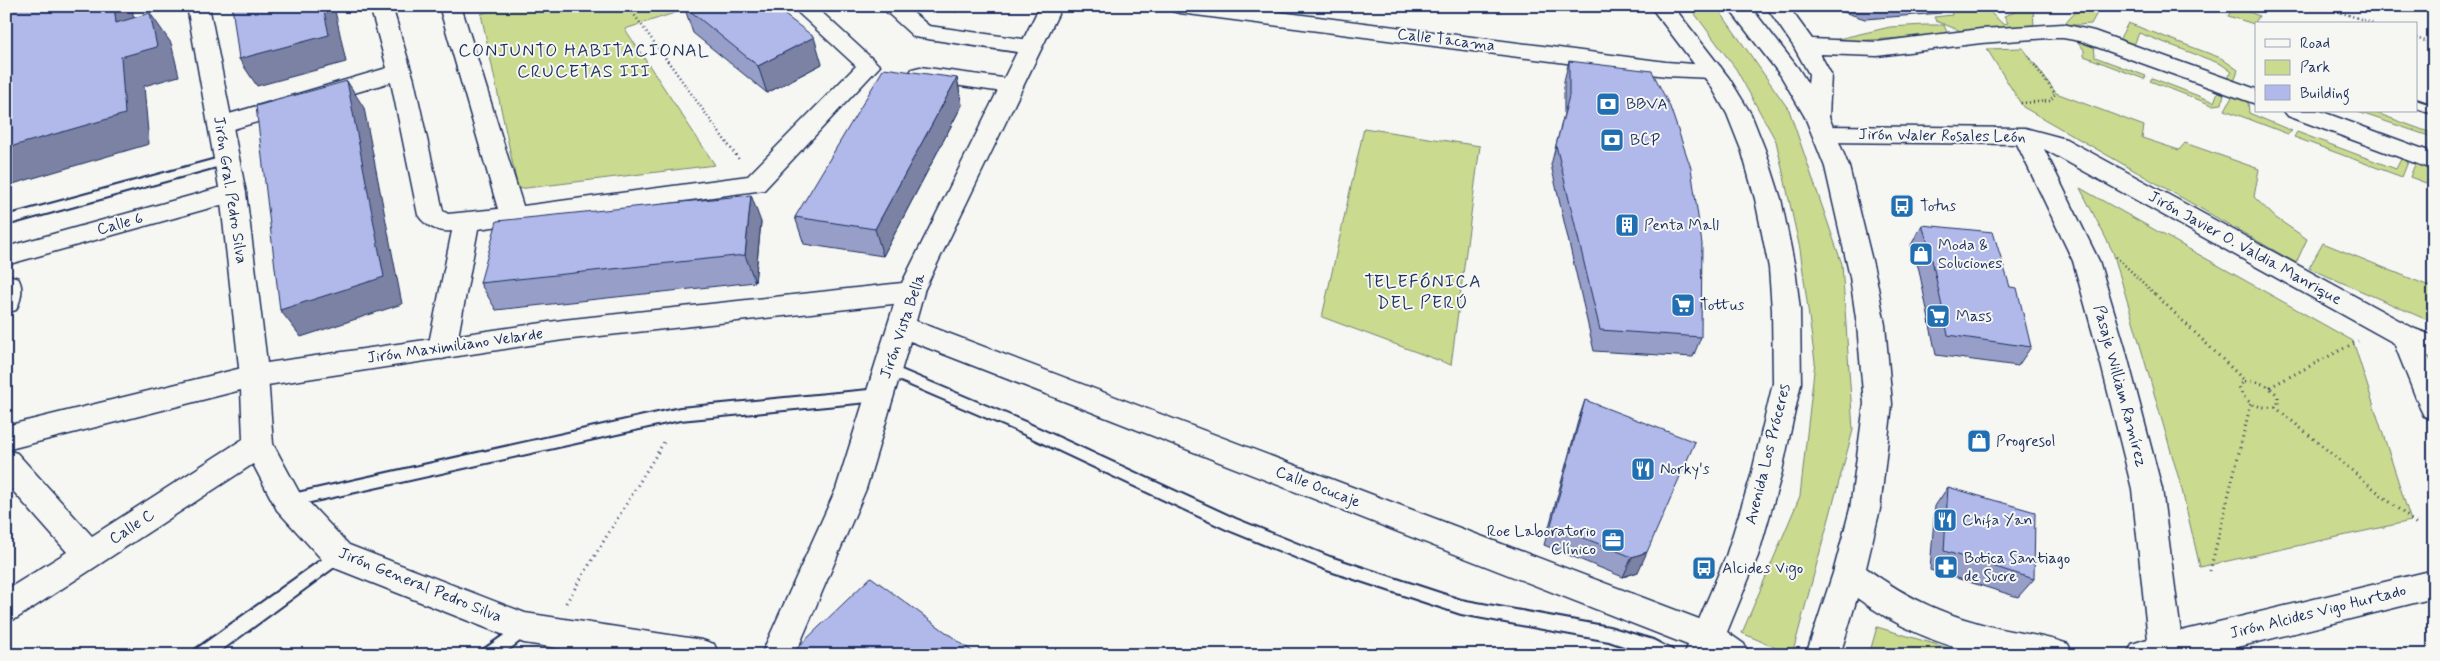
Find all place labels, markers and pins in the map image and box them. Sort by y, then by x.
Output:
bank icon: BBVA [1595,91,1621,117]
place label: BBVA [1626,94,1668,115]
bank icon: BCP [1599,127,1625,153]
place label: BCP [1630,130,1660,151]
bus stop icon: Totus [1889,193,1915,219]
place label: Totus [1920,196,1956,217]
building icon: Penta Mall [1614,212,1640,238]
place label: Penta Mall [1644,215,1719,236]
place label: Moda & Soluciones [1938,235,2002,274]
shop icon: Moda & Soluciones [1908,241,1934,267]
supermarket icon: Tottus [1670,292,1696,318]
place label: Tottus [1700,295,1744,316]
supermarket icon: Mass [1925,303,1951,329]
place label: Mass [1956,306,1992,327]
shop icon: Progresol [1966,428,1992,454]
place label: Progresol [1996,431,2056,452]
restaurant icon: Norky's [1630,456,1656,482]
place label: Norky's [1660,459,1710,480]
restaurant icon: Chifa Yan [1932,507,1958,533]
place label: Chifa Yan [1962,510,2033,531]
place label: Roe Laboratorio Clínico [1487,521,1596,560]
office icon: Roe Laboratorio Clínico [1600,527,1626,553]
place label: Botica Santiago de Sucre [1964,548,2070,587]
pharmacy icon: Botica Santiago de Sucre [1933,554,1959,580]
bus stop icon: Alcides Vigo [1691,555,1717,581]
place label: Alcides Vigo [1722,558,1803,580]

